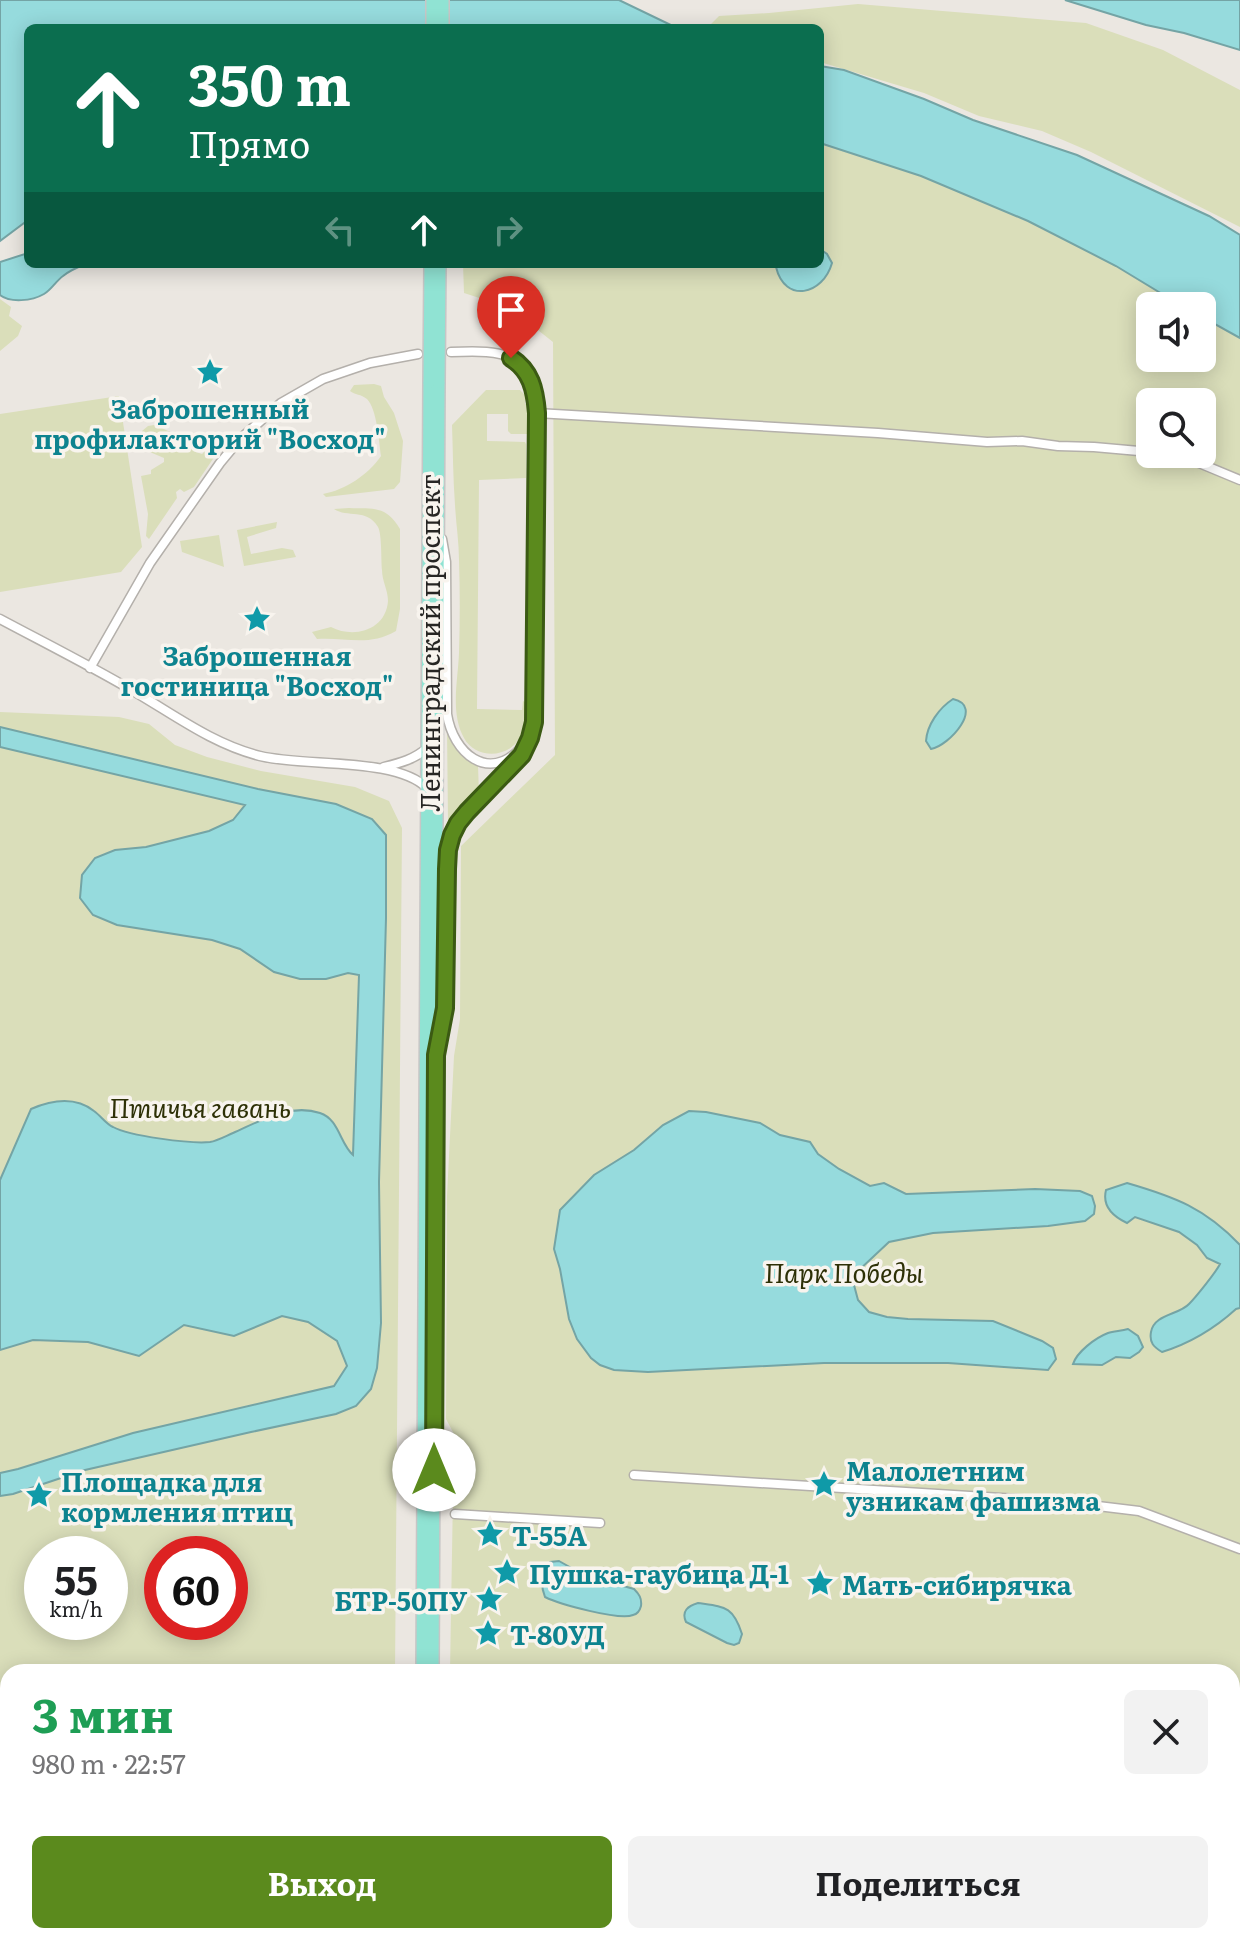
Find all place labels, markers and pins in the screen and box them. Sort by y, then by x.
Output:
pin [477,276,545,358]
place icon: Заброшенный профилакторий "Восход" [195,357,225,387]
place label: Заброшенный профилакторий "Восход" [34,388,386,457]
place icon: Заброшенная гостиница "Восход" [242,604,272,634]
place label: Заброшенная гостиница "Восход" [121,635,393,704]
place label: Малолетним узникам фашизма [846,1450,1100,1519]
place label: Площадка для кормления птиц [61,1461,293,1530]
place icon: Малолетним узникам фашизма [809,1469,839,1499]
place icon: Площадка для кормления птиц [24,1480,54,1510]
place label: Т-55А [512,1515,587,1554]
place icon: Т-55А [475,1519,505,1549]
place label: Пушка-гаубица Д-1 [529,1553,789,1592]
place icon: Пушка-гаубица Д-1 [492,1557,522,1587]
place label: Мать-сибирячка [842,1564,1072,1603]
place icon: Мать-сибирячка [805,1568,835,1598]
place label: БТР-50ПУ [334,1580,468,1619]
place icon: БТР-50ПУ [474,1584,504,1614]
place label: Т-80УД [510,1614,605,1653]
place icon: Т-80УД [473,1618,503,1648]

